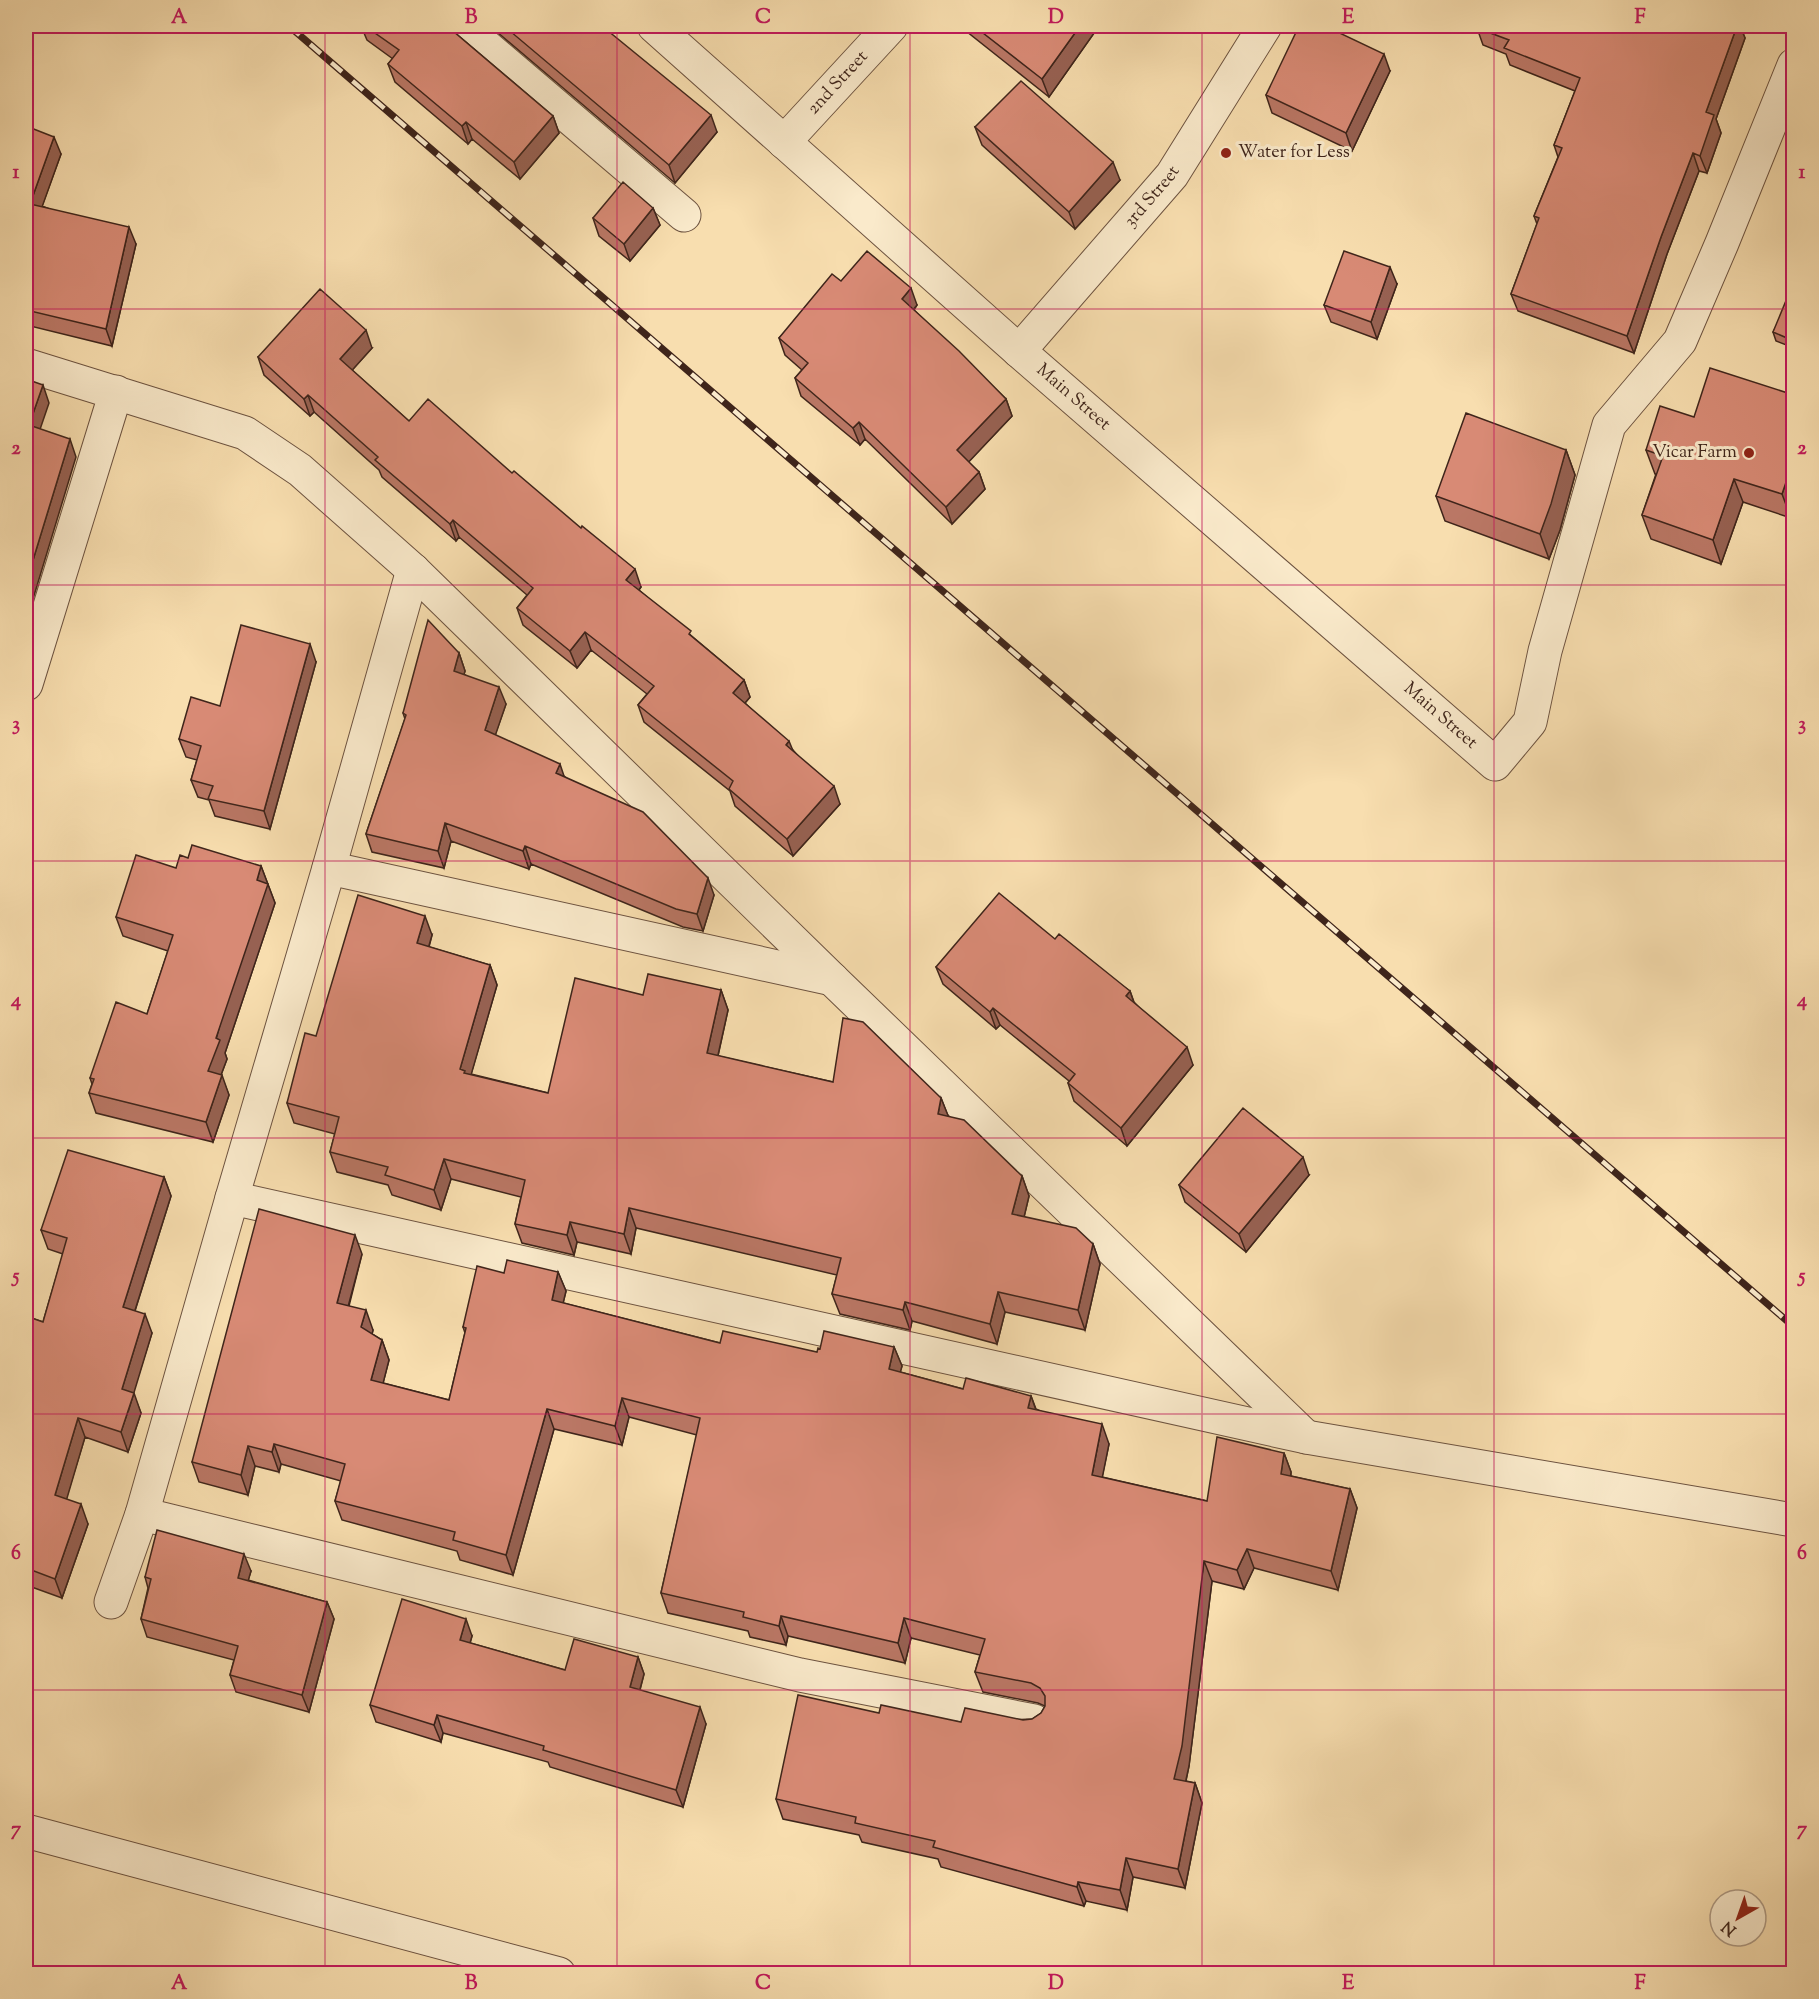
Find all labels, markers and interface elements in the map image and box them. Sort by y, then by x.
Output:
text: A [171,4,188,33]
text: B [465,4,478,33]
text: C [755,4,771,33]
text: D [1048,4,1064,33]
text: E [1342,4,1355,33]
text: F [1634,4,1646,33]
street label: 2nd Street [802,45,875,121]
place label: Water for Less [1238,140,1350,166]
marker: Water for Less [1219,146,1233,160]
text: 1 [13,159,20,188]
text: 1 [1799,159,1806,188]
street label: 3rd Street [1119,161,1187,234]
street label: Main Street [1030,358,1116,437]
text: 2 [11,435,21,464]
text: 2 [1797,435,1807,464]
place label: Vicar Farm [1652,440,1737,466]
marker: Vicar Farm [1742,446,1756,460]
street label: Main Street [1397,677,1483,756]
text: 3 [12,711,20,740]
text: 3 [1798,711,1806,740]
text: 4 [10,987,21,1016]
text: 4 [1796,987,1807,1016]
text: 5 [11,1263,20,1292]
text: 5 [1797,1263,1806,1292]
text: 6 [11,1540,21,1569]
text: 6 [1797,1540,1807,1569]
text: 7 [11,1816,22,1845]
text: 7 [1797,1816,1808,1845]
north arrow [1708,1888,1768,1948]
text: N [1718,1915,1742,1940]
text: A [171,1970,188,1999]
text: B [465,1970,478,1999]
text: C [755,1970,771,1999]
text: D [1048,1970,1064,1999]
text: E [1342,1970,1355,1999]
text: F [1634,1970,1646,1999]

